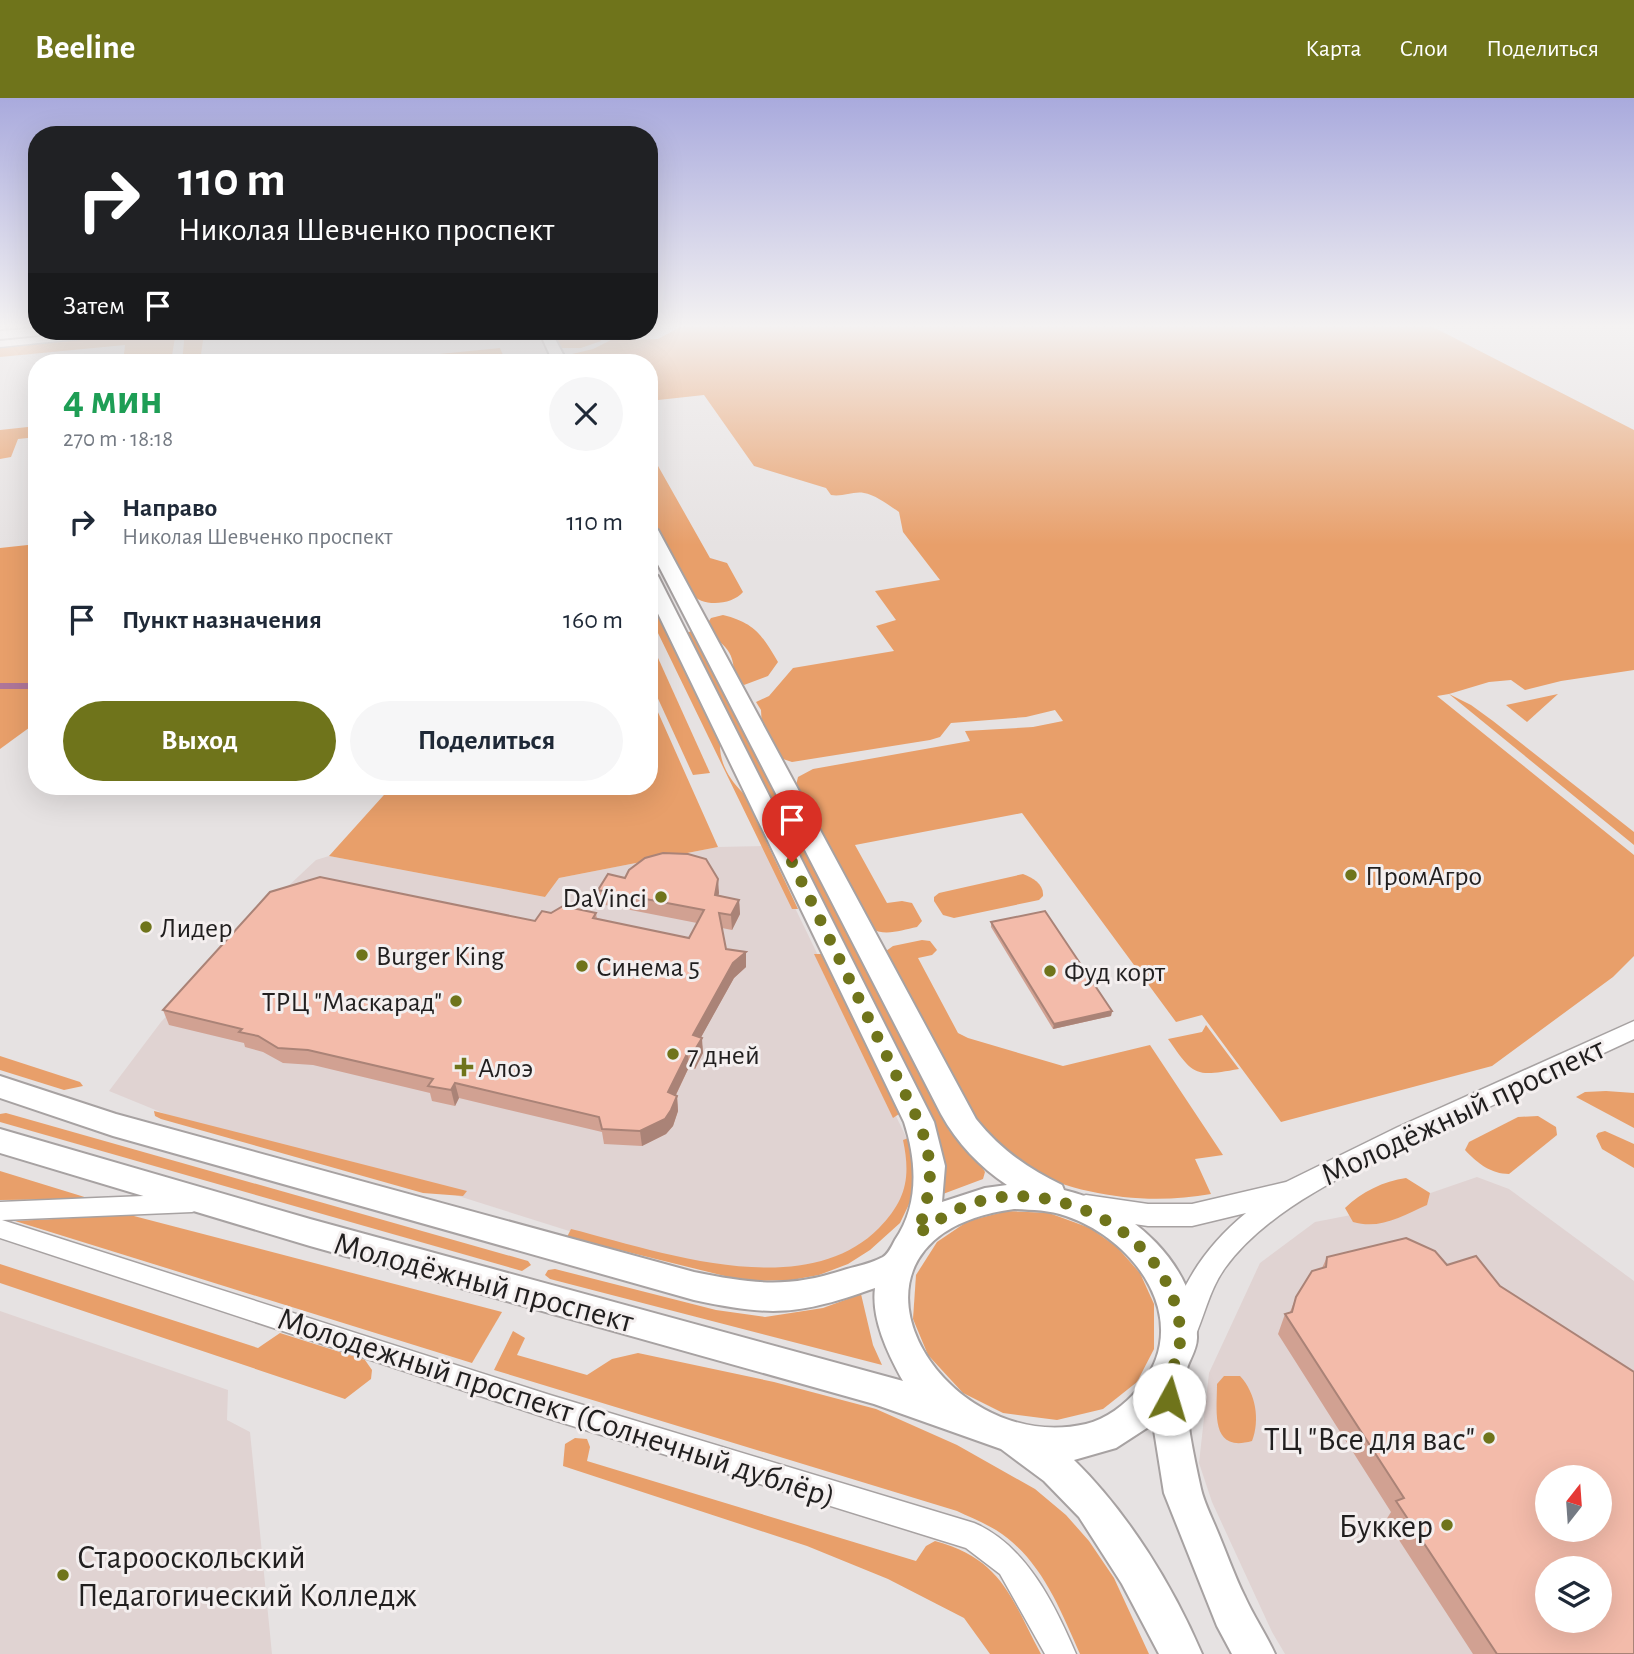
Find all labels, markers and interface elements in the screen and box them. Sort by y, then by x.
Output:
text: Beeline [35,32,135,65]
text: Карта [1305,37,1361,61]
text: Слои [1399,37,1448,61]
text: Поделиться [1486,37,1599,61]
icon: right [63,154,154,245]
text: 110 m [178,156,286,205]
text: Николая Шевченко проспект [178,214,554,246]
icon: arrive [139,287,177,325]
text: Затем [63,293,125,319]
button: close [549,377,623,451]
text: 4 мин [63,379,163,421]
text: 270 m · 18:18 [63,428,173,451]
text: Направо [122,495,217,521]
icon: right [63,503,101,541]
text: 110 m [566,509,623,535]
text: Николая Шевченко проспект [122,526,393,549]
icon: arrive [63,601,101,639]
text: Пункт назначения [122,607,322,633]
text: 160 m [563,607,623,633]
button: Выход [63,701,336,781]
button: Поделиться [350,701,623,781]
pin [762,790,822,862]
icon: arrive [773,801,811,839]
place label: ПромАгро [1365,863,1482,891]
marker: ПромАгро [1343,867,1359,883]
place label: DaVinci [563,885,647,913]
marker: DaVinci [653,889,669,905]
place label: Лидер [160,915,232,943]
marker: Лидер [138,919,154,935]
place label: Burger King [376,943,505,971]
marker: Burger King [354,947,370,963]
place label: Синема 5 [596,954,700,982]
marker: Синема 5 [574,958,590,974]
place label: Фуд корт [1064,959,1166,987]
marker: Фуд корт [1042,963,1058,979]
place label: ТРЦ "Маскарад" [262,989,442,1017]
marker: ТРЦ "Маскарад" [448,993,464,1009]
street label: Молодёжный проспект [1316,1032,1611,1192]
place label: 7 дней [687,1042,760,1070]
marker: 7 дней [665,1046,681,1062]
place label: Алоэ [478,1055,533,1083]
marker: Алоэ [456,1059,472,1075]
street label: Молодёжный проспект [330,1228,638,1340]
street label: Молодежный проспект (Солнечный дублёр) [273,1302,839,1514]
position arrow [1132,1362,1206,1436]
place label: ТЦ "Все для вас" [1264,1424,1475,1457]
marker: ТЦ "Все для вас" [1481,1430,1497,1446]
north arrow [1535,1465,1612,1542]
map controls [1535,1465,1612,1633]
place label: Буккер [1338,1511,1433,1544]
marker: Буккер [1439,1517,1455,1533]
place label: Старооскольский Педагогический Колледж [77,1542,417,1613]
button: layers [1535,1556,1612,1633]
marker: Старооскольский Педагогический Колледж [55,1567,71,1583]

